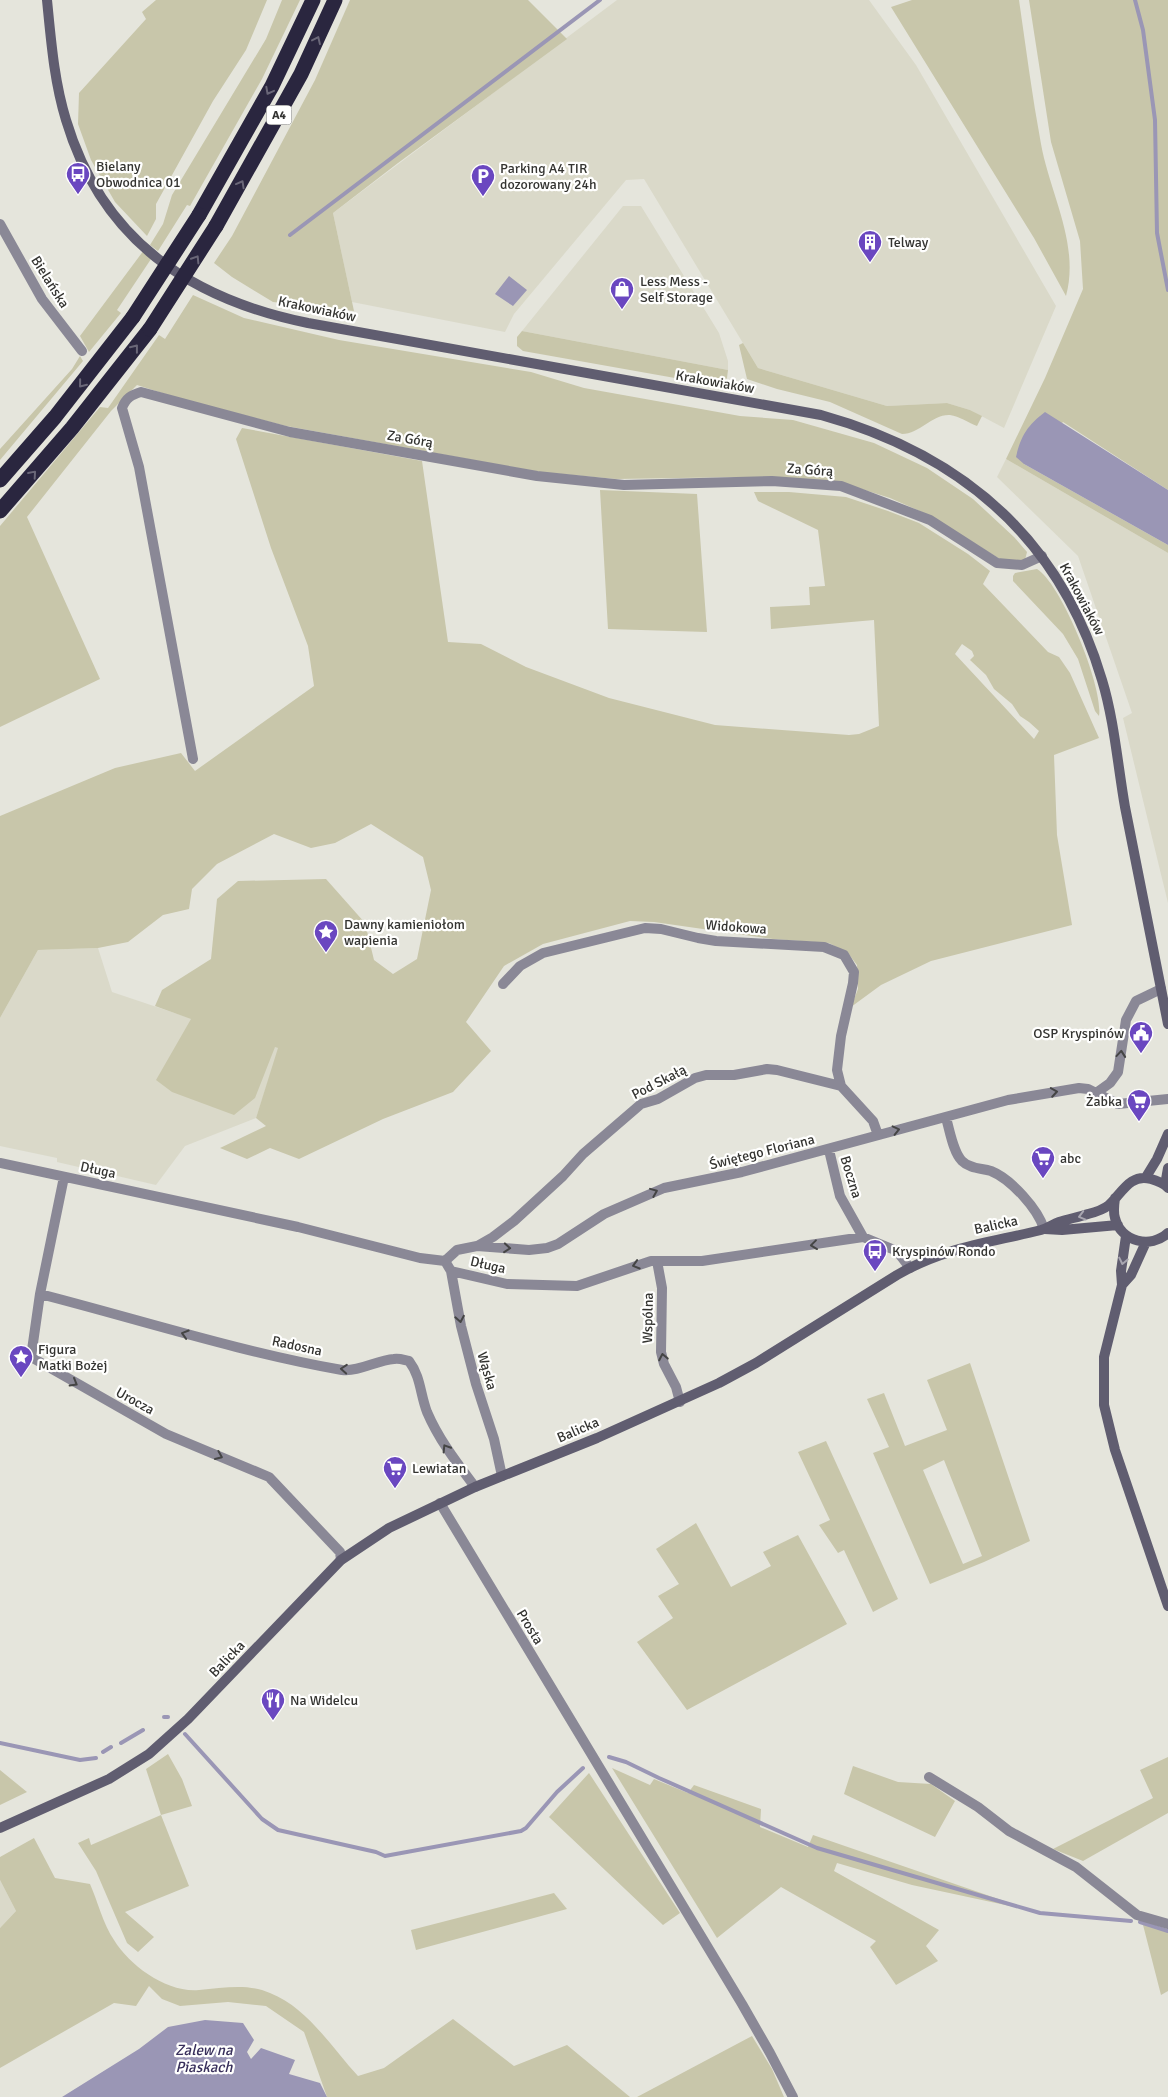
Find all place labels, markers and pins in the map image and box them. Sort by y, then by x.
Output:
place label: Bielany Obwodnica 01 [96,158,181,191]
place label: Parking A4 TIR dozorowany 24h [500,160,597,193]
bus stop icon: Bielany Obwodnica 01 [65,161,91,195]
parking icon: Parking A4 TIR dozorowany 24h [470,163,496,197]
building icon: Telway [857,229,883,263]
place label: Telway [888,234,929,251]
place label: Less Mess - Self Storage [640,273,713,306]
shop icon: Less Mess - Self Storage [609,276,635,310]
place label: Dawny kamieniołom wapienia [344,916,465,949]
place icon: Dawny kamieniołom wapienia [313,919,339,953]
public building icon: OSP Kryspinów [1128,1020,1154,1054]
place label: OSP Kryspinów [1033,1025,1124,1042]
supermarket icon: Żabka [1126,1088,1152,1122]
place label: Żabka [1086,1093,1122,1110]
supermarket icon: abc [1030,1145,1056,1179]
place label: abc [1060,1150,1081,1167]
bus stop icon: Kryspinów Rondo [862,1238,888,1272]
place label: Kryspinów Rondo [892,1243,996,1260]
place label: Figura Matki Bożej [38,1341,107,1374]
place icon: Figura Matki Bożej [8,1344,34,1378]
supermarket icon: Lewiatan [382,1455,408,1489]
place label: Lewiatan [412,1460,466,1477]
restaurant icon: Na Widelcu [260,1687,286,1721]
place label: Na Widelcu [290,1692,358,1709]

